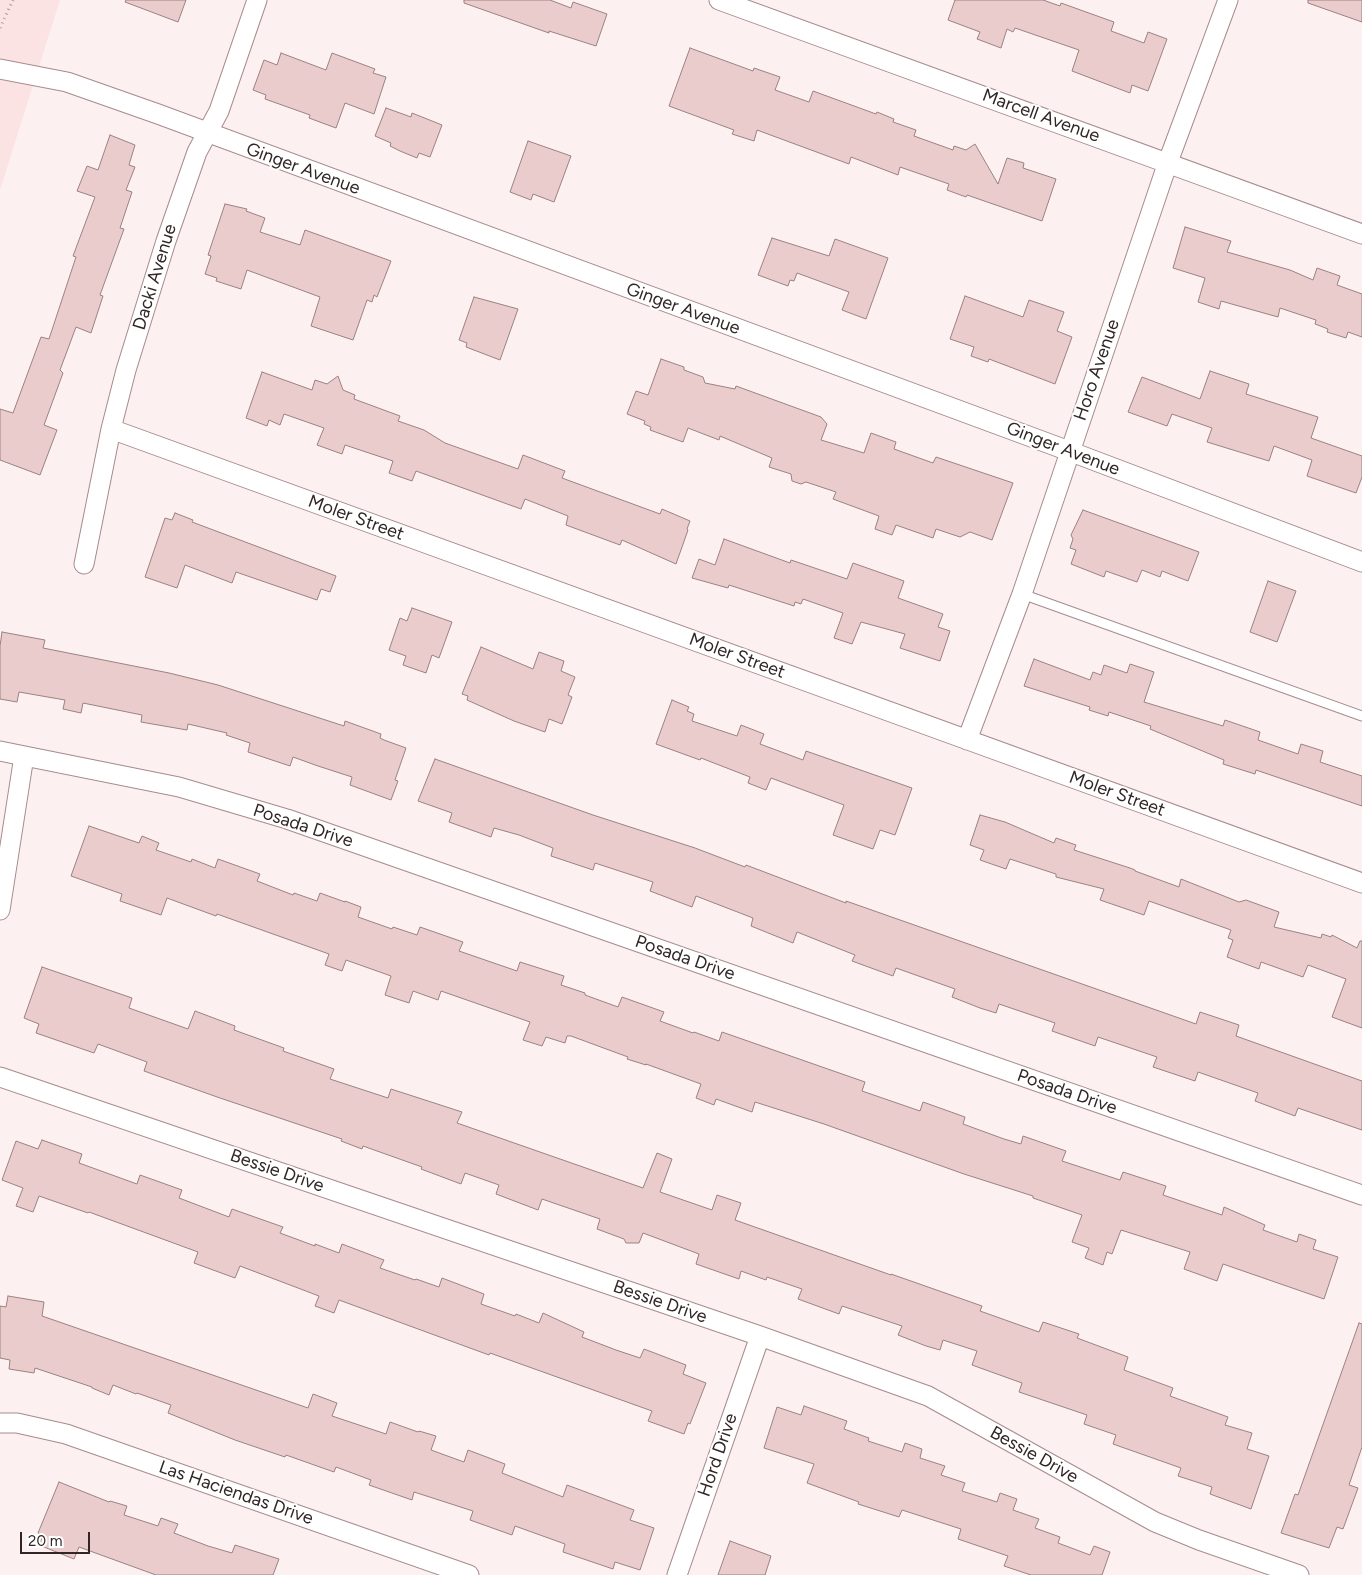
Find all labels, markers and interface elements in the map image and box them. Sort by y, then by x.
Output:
street label: Marcell Avenue [979,85,1103,147]
street label: Ginger Avenue [243,138,363,200]
street label: Dacki Avenue [129,221,181,333]
street label: Ginger Avenue [623,278,743,340]
street label: Horo Avenue [1070,316,1124,424]
street label: Ginger Avenue [1003,417,1123,481]
street label: Moler Street [305,491,407,545]
street label: Moler Street [686,629,788,683]
street label: Moler Street [1066,767,1168,821]
street label: Posada Drive [250,800,356,852]
street label: Posada Drive [632,931,738,985]
street label: Posada Drive [1014,1065,1120,1119]
street label: Bessie Drive [227,1145,327,1197]
street label: Bessie Drive [610,1276,710,1328]
street label: Hord Drive [694,1411,742,1499]
street label: Bessie Drive [986,1422,1082,1488]
street label: Las Haciendas Drive [156,1456,316,1530]
scale bar [22,1522,92,1554]
text: 20 m [28,1532,62,1550]

